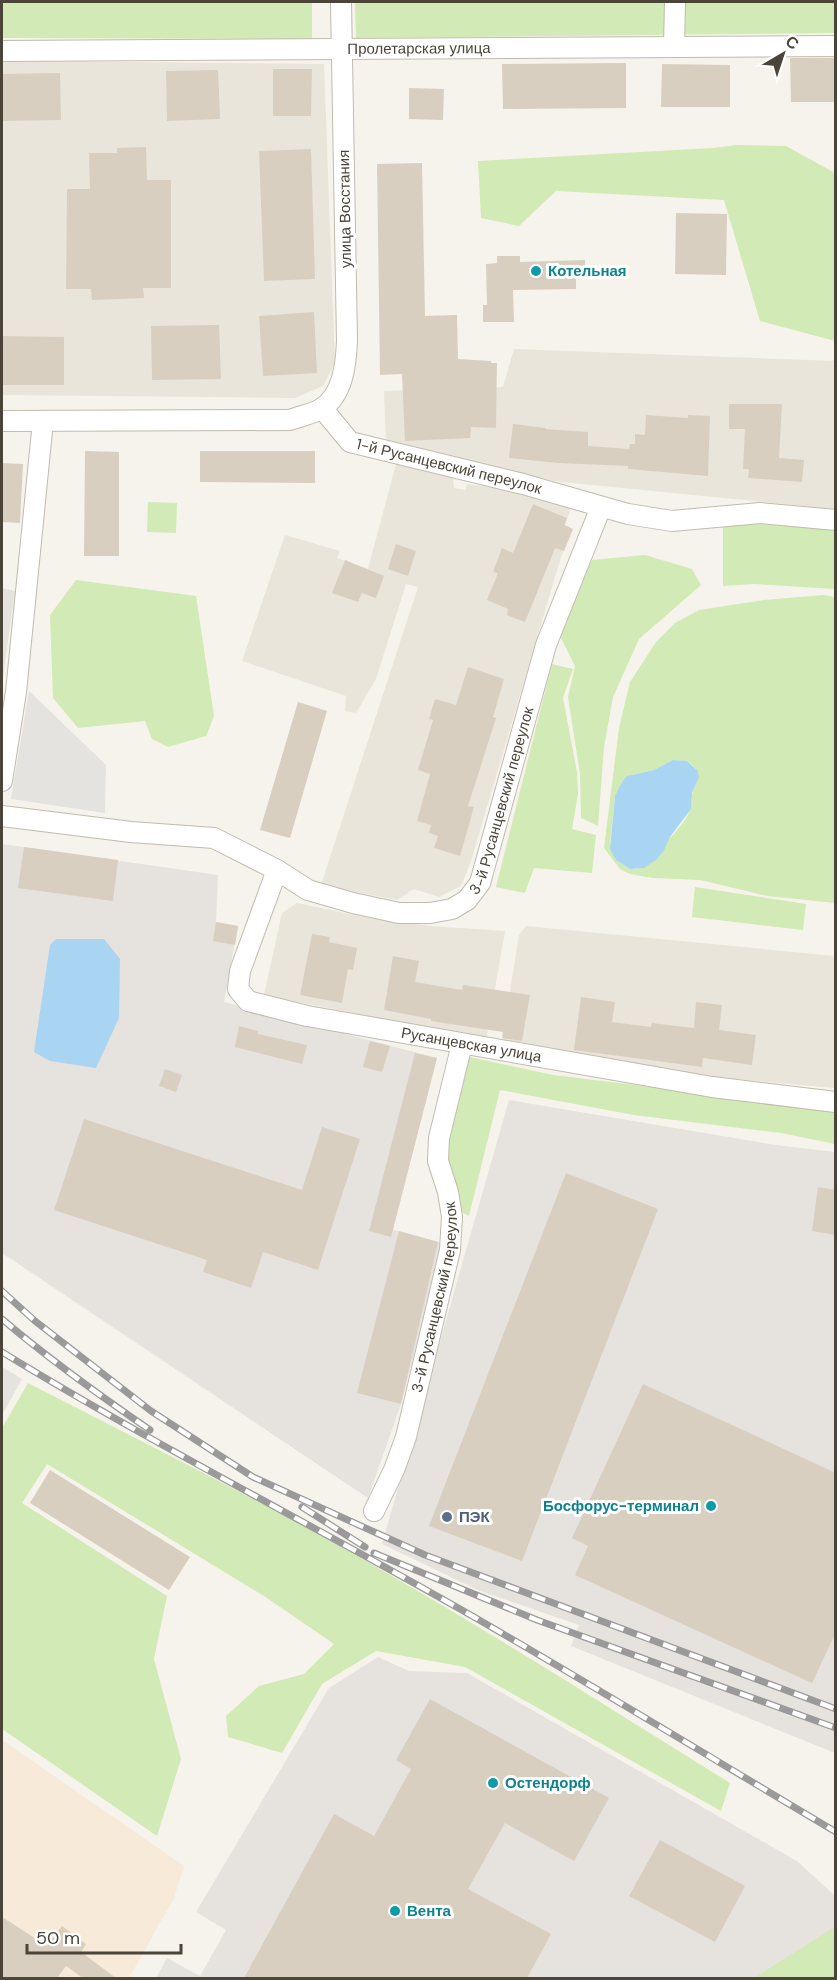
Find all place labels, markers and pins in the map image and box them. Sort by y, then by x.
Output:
place label: Котельная [548,261,627,281]
marker: Котельная [529,264,543,278]
place label: Босфорус-терминал [543,1496,699,1516]
marker: Босфорус-терминал [704,1499,718,1513]
place label: ПЭК [459,1507,490,1527]
marker: ПЭК [440,1510,454,1524]
place label: Остендорф [505,1773,591,1793]
marker: Остендорф [486,1776,500,1790]
place label: Вента [407,1901,452,1921]
marker: Вента [388,1904,402,1918]

